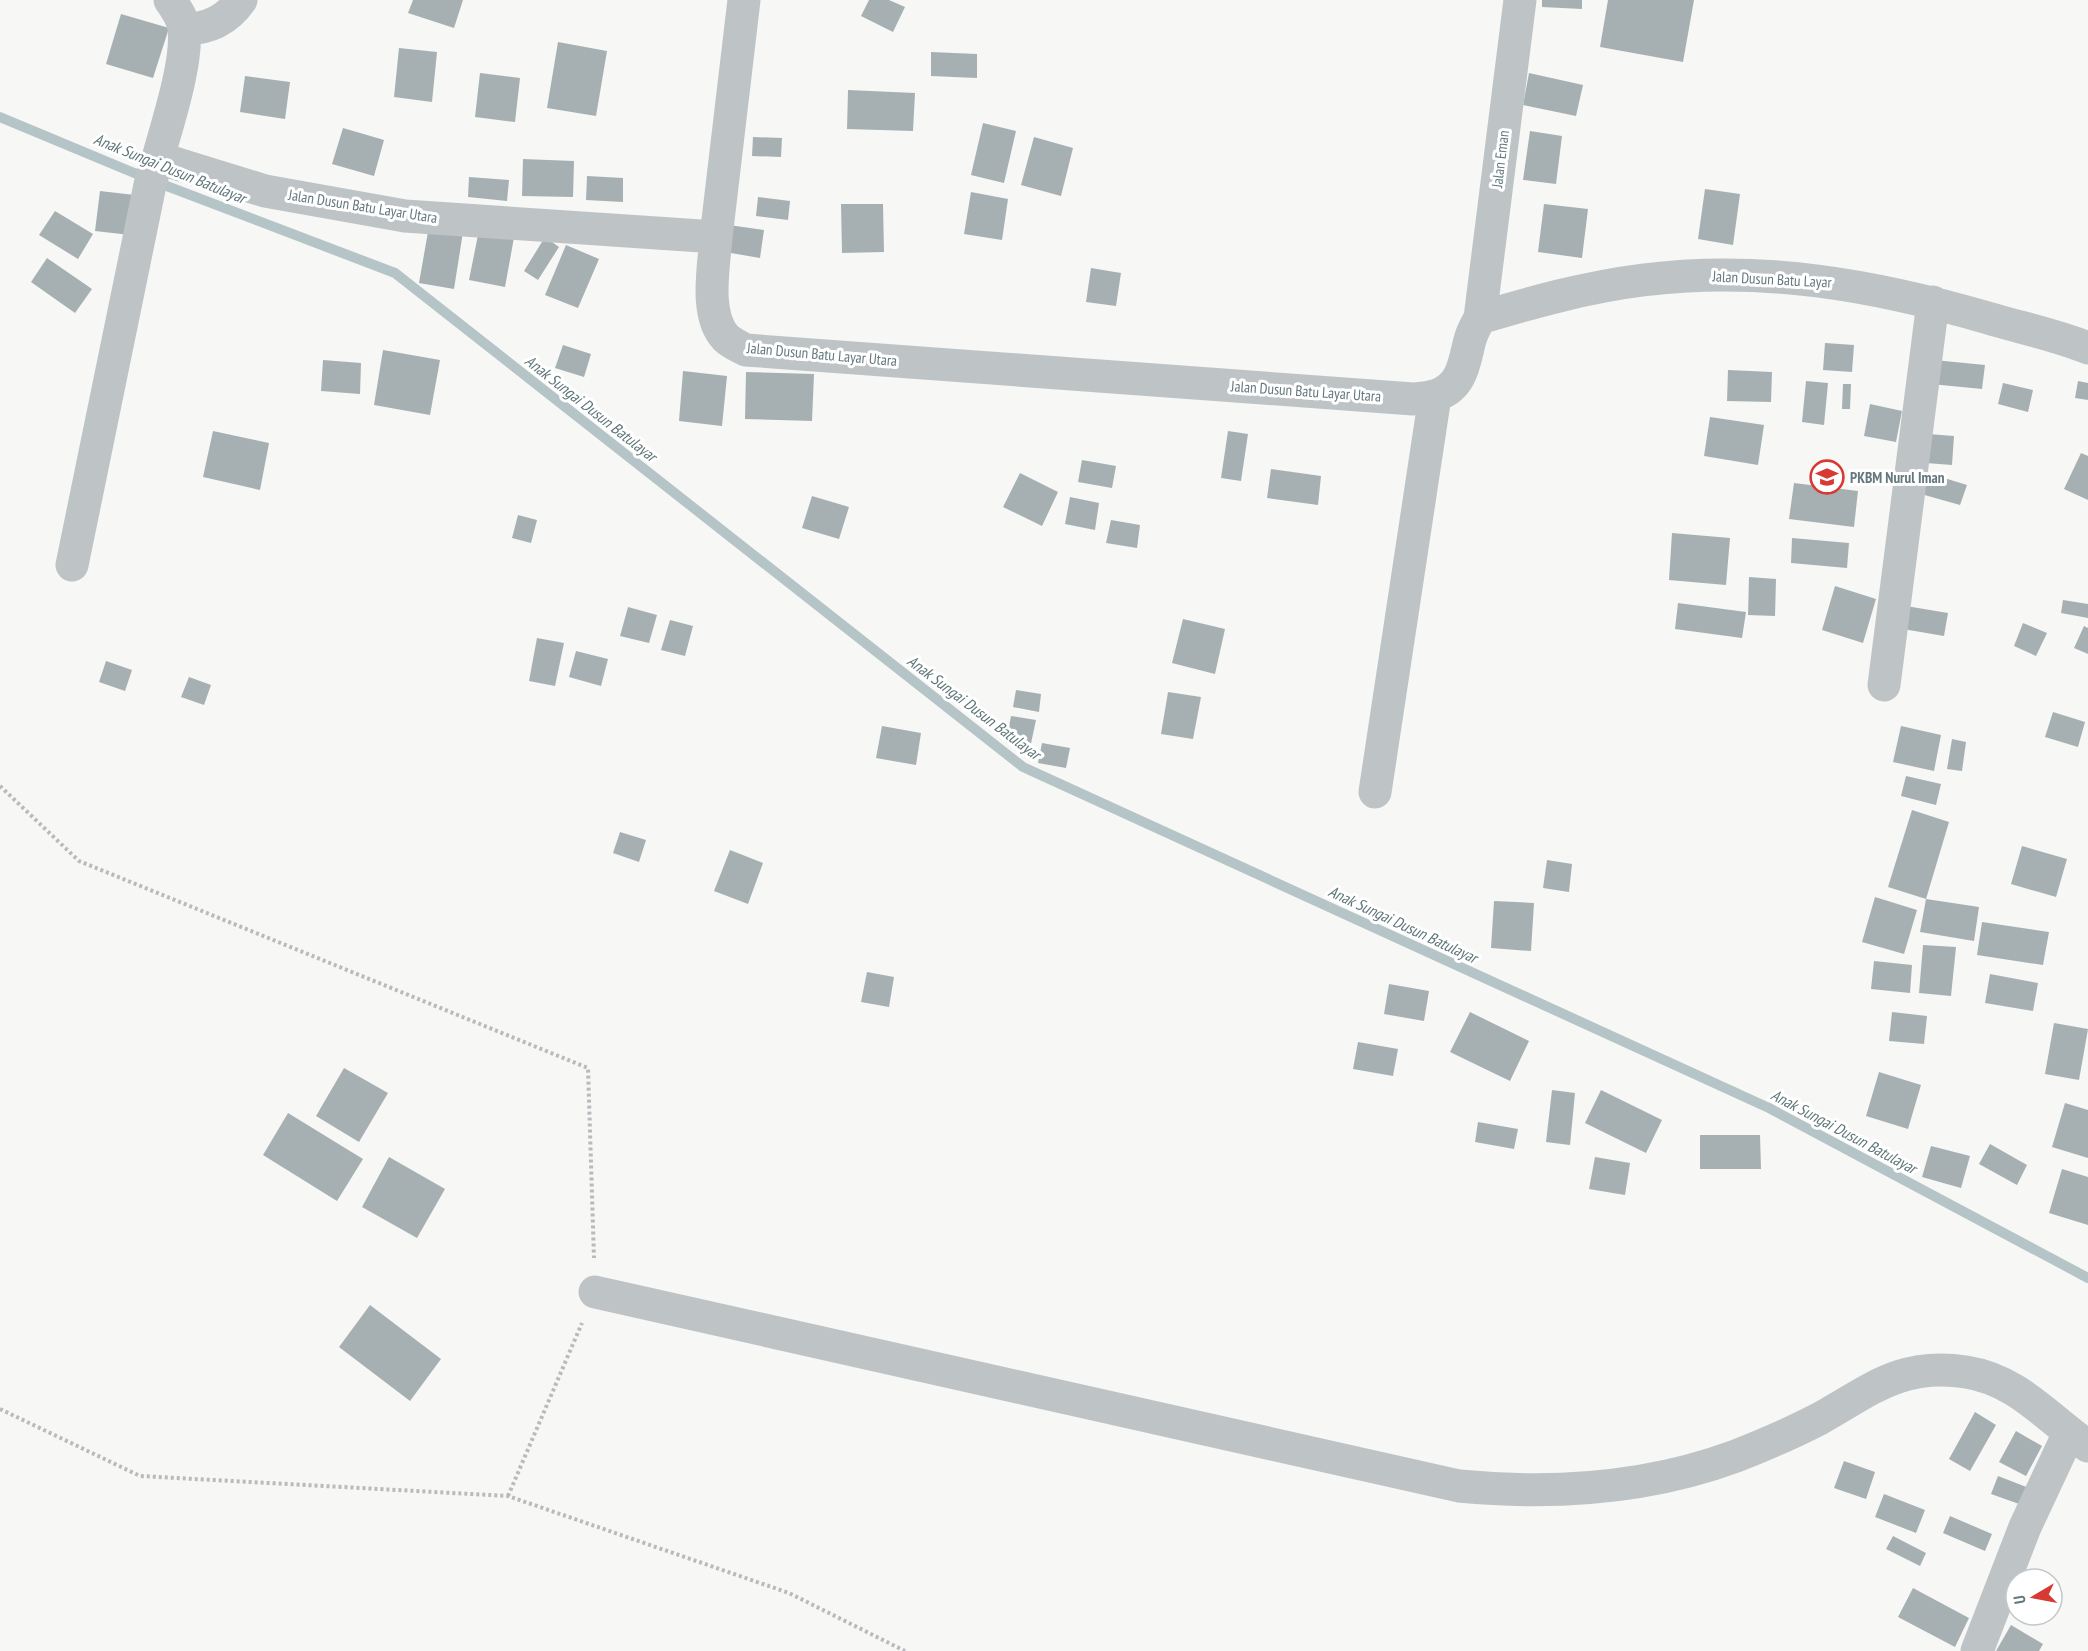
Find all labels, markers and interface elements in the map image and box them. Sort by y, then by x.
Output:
water label: Anak Sungai Dusun Batulayar [91,128,251,209]
street label: Jalan Eman [1487,129,1513,190]
street label: Jalan Dusun Batu Layar Utara [286,185,439,227]
street label: Jalan Dusun Batu Layar [1711,266,1833,292]
street label: Jalan Dusun Batu Layar Utara [745,338,898,370]
water label: Anak Sungai Dusun Batulayar [521,350,663,467]
street label: Jalan Dusun Batu Layar Utara [1229,376,1382,406]
school or university icon: PKBM Nurul Iman [1809,459,1845,495]
place label: PKBM Nurul Iman [1850,468,1945,487]
water label: Anak Sungai Dusun Batulayar [903,650,1047,765]
water label: Anak Sungai Dusun Batulayar [1326,881,1483,968]
water label: Anak Sungai Dusun Batulayar [1768,1084,1922,1179]
north arrow [2004,1567,2064,1627]
text: U [2009,1594,2030,1605]

